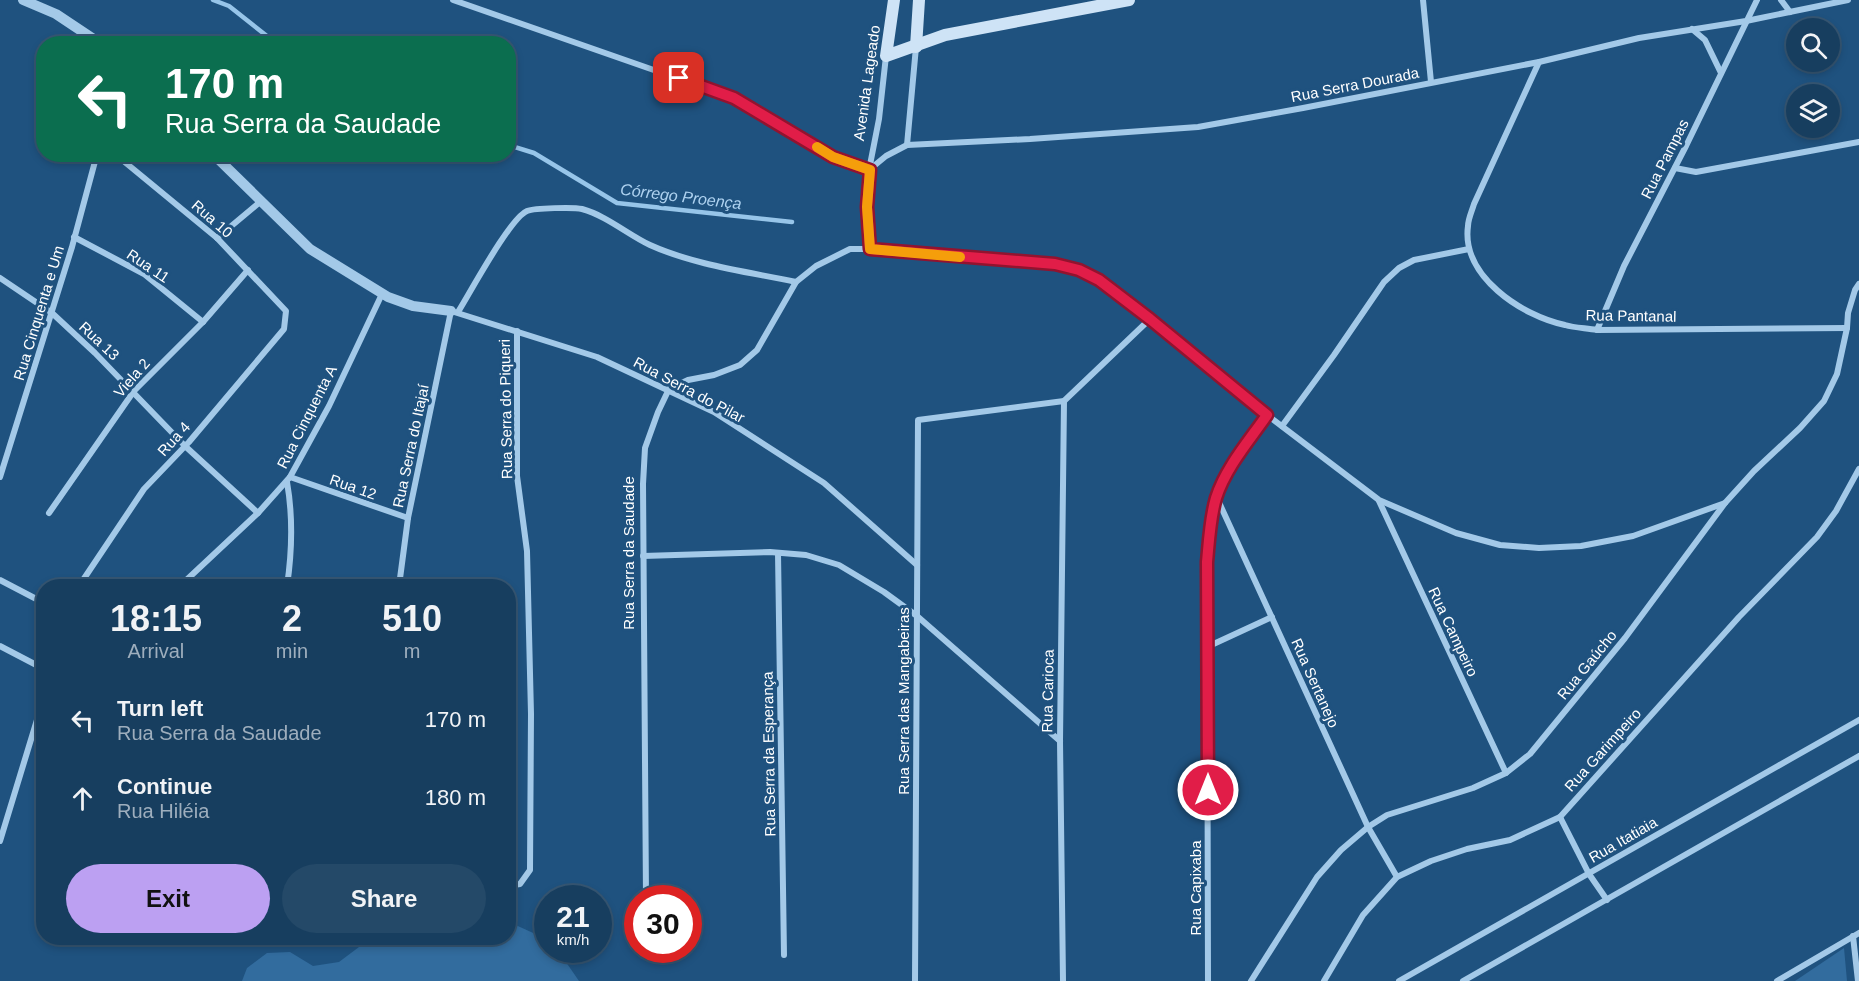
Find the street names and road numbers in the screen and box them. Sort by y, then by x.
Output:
street label: Avenida Lageado [850,24,883,142]
street label: Rua Serra Dourada [1289,64,1421,105]
street label: Rua Pampas [1637,116,1692,201]
street label: Rua 10 [188,196,236,241]
street label: Rua Cinquenta e Um [10,243,67,382]
street label: Rua 11 [124,245,173,286]
street label: Rua Pantanal [1585,306,1677,325]
street label: Rua 13 [76,318,123,363]
street label: Rua Serra do Piqueri [496,339,515,479]
street label: Rua Serra do Pilar [631,353,748,426]
street label: Viela 2 [110,355,153,400]
street label: Rua Cinquenta A [273,362,340,471]
street label: Rua Serra do Itajaí [389,382,432,509]
street label: Rua 4 [154,418,193,459]
street label: Rua 12 [328,471,379,502]
street label: Rua Serra da Saudade [620,476,637,630]
street label: Rua Campeiro [1425,584,1482,679]
street label: Rua Serra das Mangabeiras [895,607,912,795]
street label: Rua Gaúcho [1554,627,1620,703]
street label: Rua Sertanejo [1288,636,1343,730]
street label: Rua Carioca [1038,649,1057,733]
street label: Rua Serra da Esperança [759,671,778,837]
street label: Rua Garimpeiro [1561,705,1644,795]
street label: Rua Itatiaia [1586,813,1660,866]
street label: Rua Capixaba [1187,840,1204,936]

